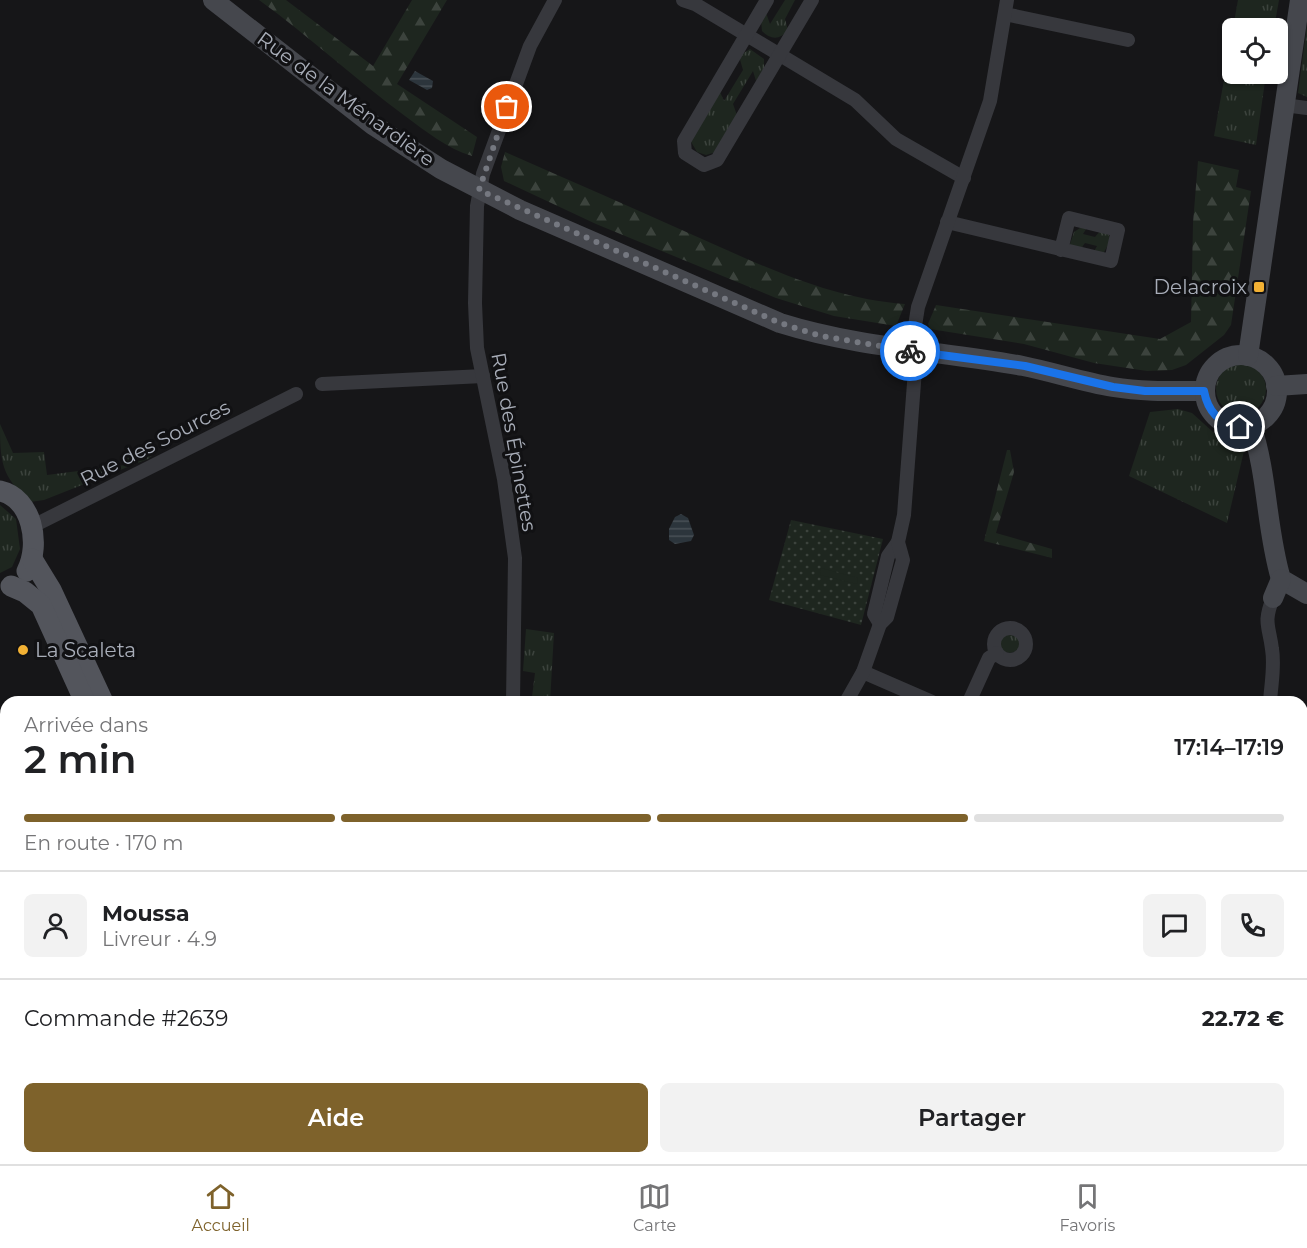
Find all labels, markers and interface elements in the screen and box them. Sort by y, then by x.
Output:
map controls [1222,18,1288,84]
button: locate [1222,18,1288,84]
street label: Rue de la Ménardière [253,26,439,172]
pin [481,81,532,132]
icon: bag [490,90,523,123]
place label: Delacroix [1154,275,1247,299]
marker: Delacroix [1252,280,1266,294]
courier [880,321,940,381]
icon: bike [894,335,927,368]
street label: Rue des Épinettes [486,351,542,534]
street label: Rue des Sources [76,395,234,491]
pin [1214,401,1265,452]
icon: home [1223,410,1256,443]
place label: La Scaleta [35,638,136,662]
marker: La Scaleta [16,643,30,657]
text: Arrivée dans [24,713,148,737]
text: 17:14–17:19 [1174,734,1284,761]
text: 2 min [24,735,137,783]
text: En route · 170 m [24,831,184,855]
button: person [24,894,87,957]
button: chat [1143,894,1206,957]
button: phone [1221,894,1284,957]
text: Moussa [102,900,189,927]
text: Livreur · 4.9 [102,927,217,951]
text: Commande #2639 [24,1005,228,1032]
text: 22.72 € [1202,1005,1284,1032]
button: Aide [24,1083,648,1152]
button: Partager [660,1083,1284,1152]
tab: Accueil [192,1180,250,1235]
tab: Carte [633,1180,676,1235]
tab: Favoris [1059,1180,1115,1235]

